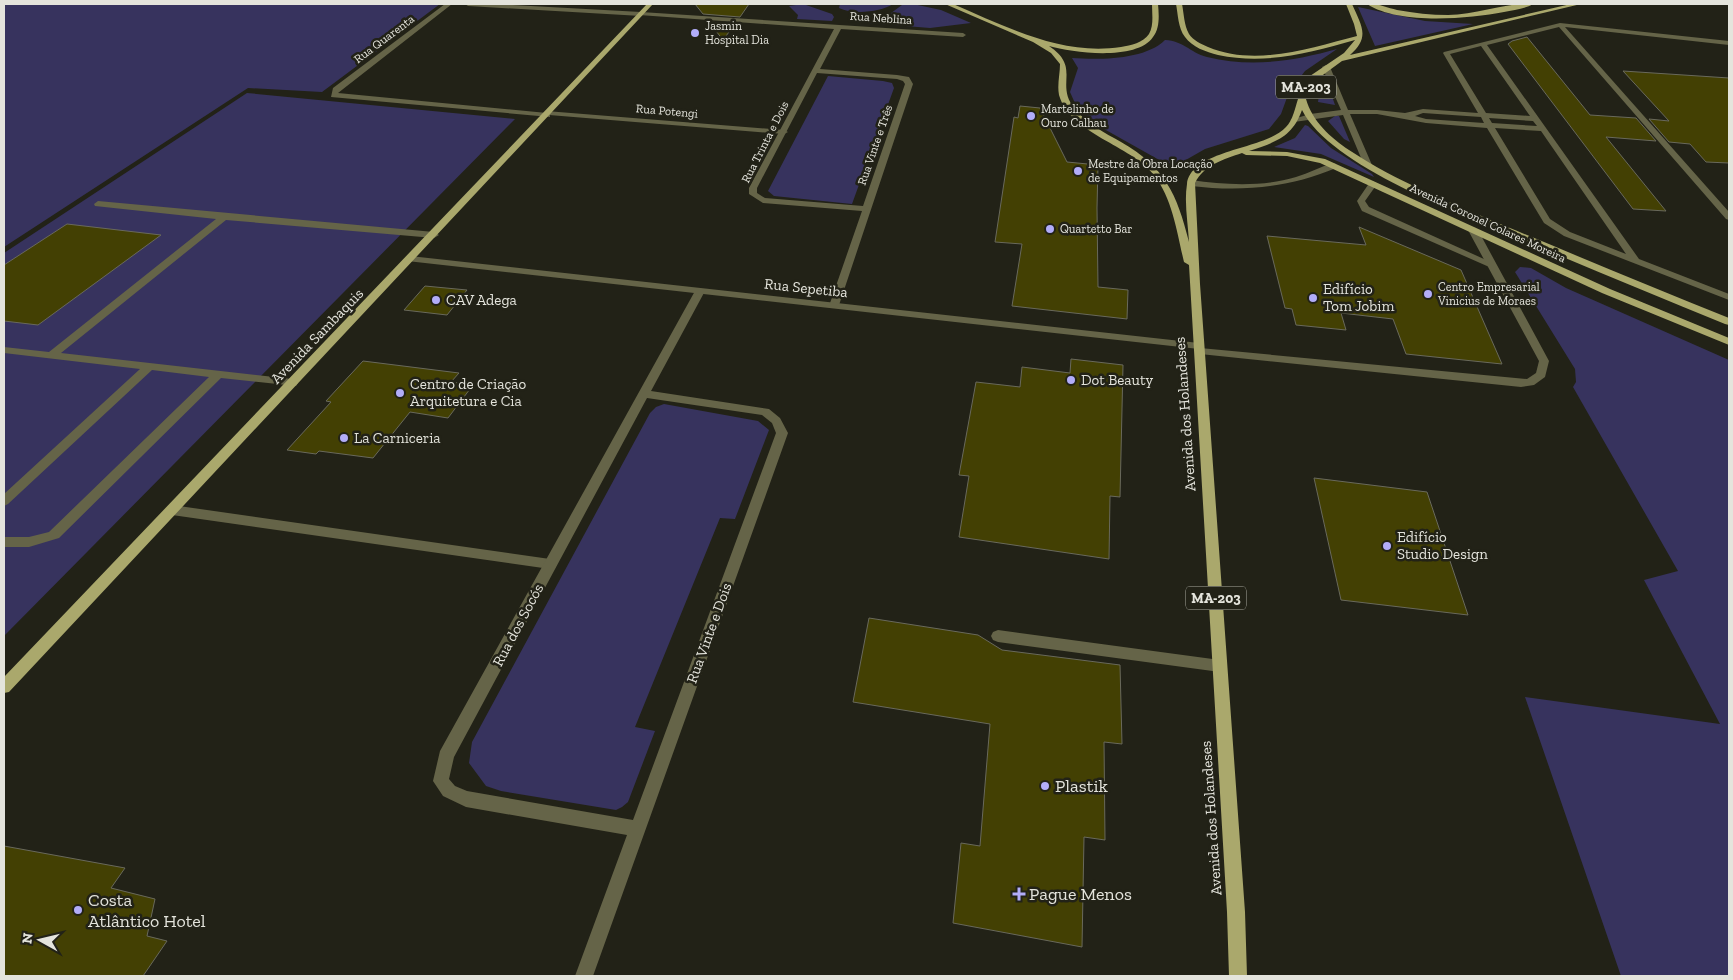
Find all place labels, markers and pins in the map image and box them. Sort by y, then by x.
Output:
place label: Jasmin Hospital Dia [705,19,769,47]
marker: Jasmin Hospital Dia [689,27,701,39]
place label: Martelinho de Ouro Calhau [1041,102,1114,130]
marker: Martelinho de Ouro Calhau [1025,110,1037,122]
place label: Mestre da Obra Locação de Equipamentos [1088,157,1212,185]
marker: Mestre da Obra Locação de Equipamentos [1072,165,1084,177]
place label: Quartetto Bar [1060,222,1132,236]
marker: Quartetto Bar [1044,223,1056,235]
place label: Edifício Tom Jobim [1323,280,1394,315]
place label: Centro Empresarial Vinicius de Moraes [1437,280,1540,308]
marker: Centro Empresarial Vinicius de Moraes [1422,288,1434,300]
place label: CAV Adega [446,291,517,309]
marker: Edifício Tom Jobim [1307,292,1319,304]
marker: CAV Adega [430,294,442,306]
place label: Dot Beauty [1081,371,1154,389]
marker: Dot Beauty [1065,374,1077,386]
place label: Centro de Criação Arquitetura e Cia [410,375,527,410]
marker: Centro de Criação Arquitetura e Cia [394,387,406,399]
place label: La Carniceria [354,429,441,447]
marker: La Carniceria [338,432,350,444]
place label: Edifício Studio Design [1397,528,1488,563]
marker: Edifício Studio Design [1381,540,1393,552]
place label: Plastik [1055,775,1108,797]
marker: Plastik [1039,780,1051,792]
place label: Pague Menos [1029,883,1132,905]
marker: Pague Menos [1013,888,1025,900]
place label: Costa Atlântico Hotel [88,889,206,932]
marker: Costa Atlântico Hotel [72,904,84,916]

